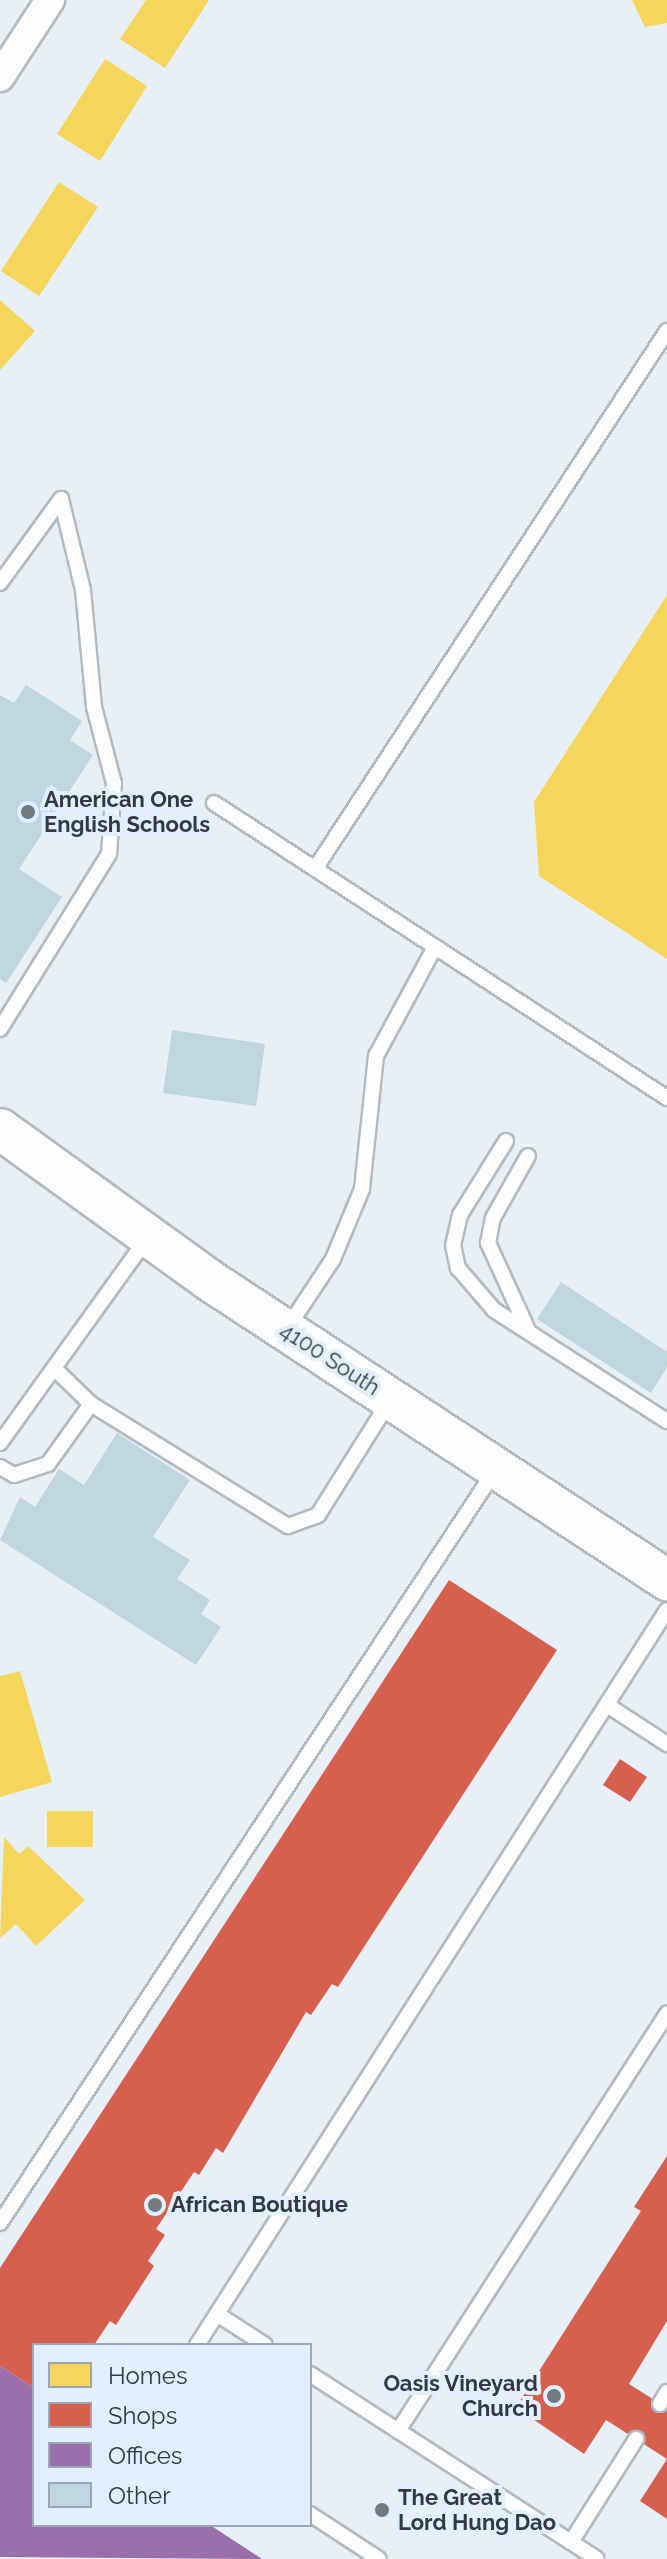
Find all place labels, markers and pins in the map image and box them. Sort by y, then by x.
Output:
place label: American One English Schools [44,786,210,838]
marker: American One English Schools [19,803,37,821]
place label: African Boutique [171,2192,348,2218]
marker: African Boutique [146,2196,164,2214]
place label: Oasis Vineyard Church [383,2370,538,2422]
marker: Oasis Vineyard Church [545,2387,563,2405]
place label: The Great Lord Hung Dao [398,2484,556,2536]
marker: The Great Lord Hung Dao [373,2501,391,2519]

